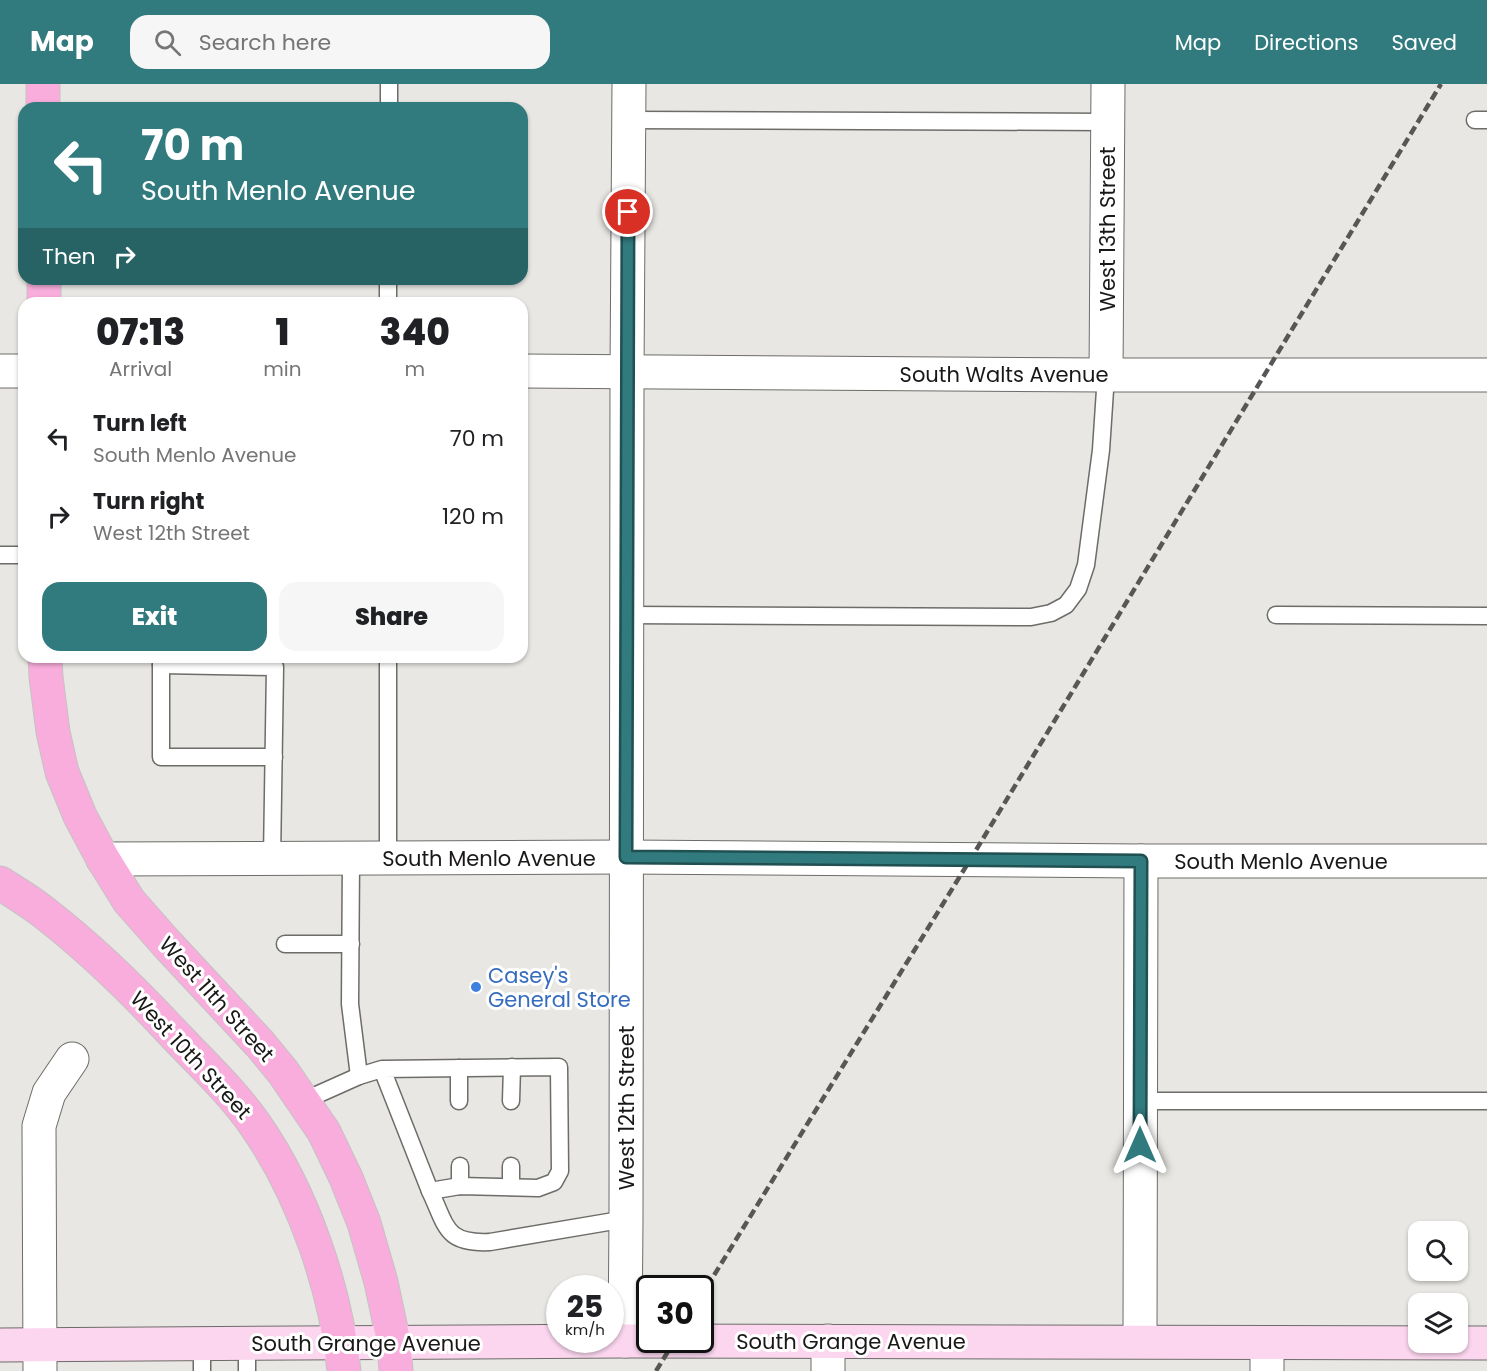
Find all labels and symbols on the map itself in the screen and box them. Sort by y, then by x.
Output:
street label: West 13th Street [1093,147,1122,312]
pin [602,186,653,237]
street label: South Walts Avenue [900,360,1108,389]
street label: South Menlo Avenue [382,844,596,873]
street label: South Menlo Avenue [1174,847,1388,876]
street label: West 11th Street [153,930,281,1068]
place label: Casey's General Store [488,961,631,1014]
marker: Casey's General Store [469,980,483,994]
street label: West 10th Street [124,984,258,1126]
street label: West 12th Street [612,1026,641,1190]
position arrow [1108,1113,1172,1177]
speed limit sign: 30 [636,1275,714,1353]
street label: South Grange Avenue [736,1327,966,1356]
street label: South Grange Avenue [251,1329,481,1358]

